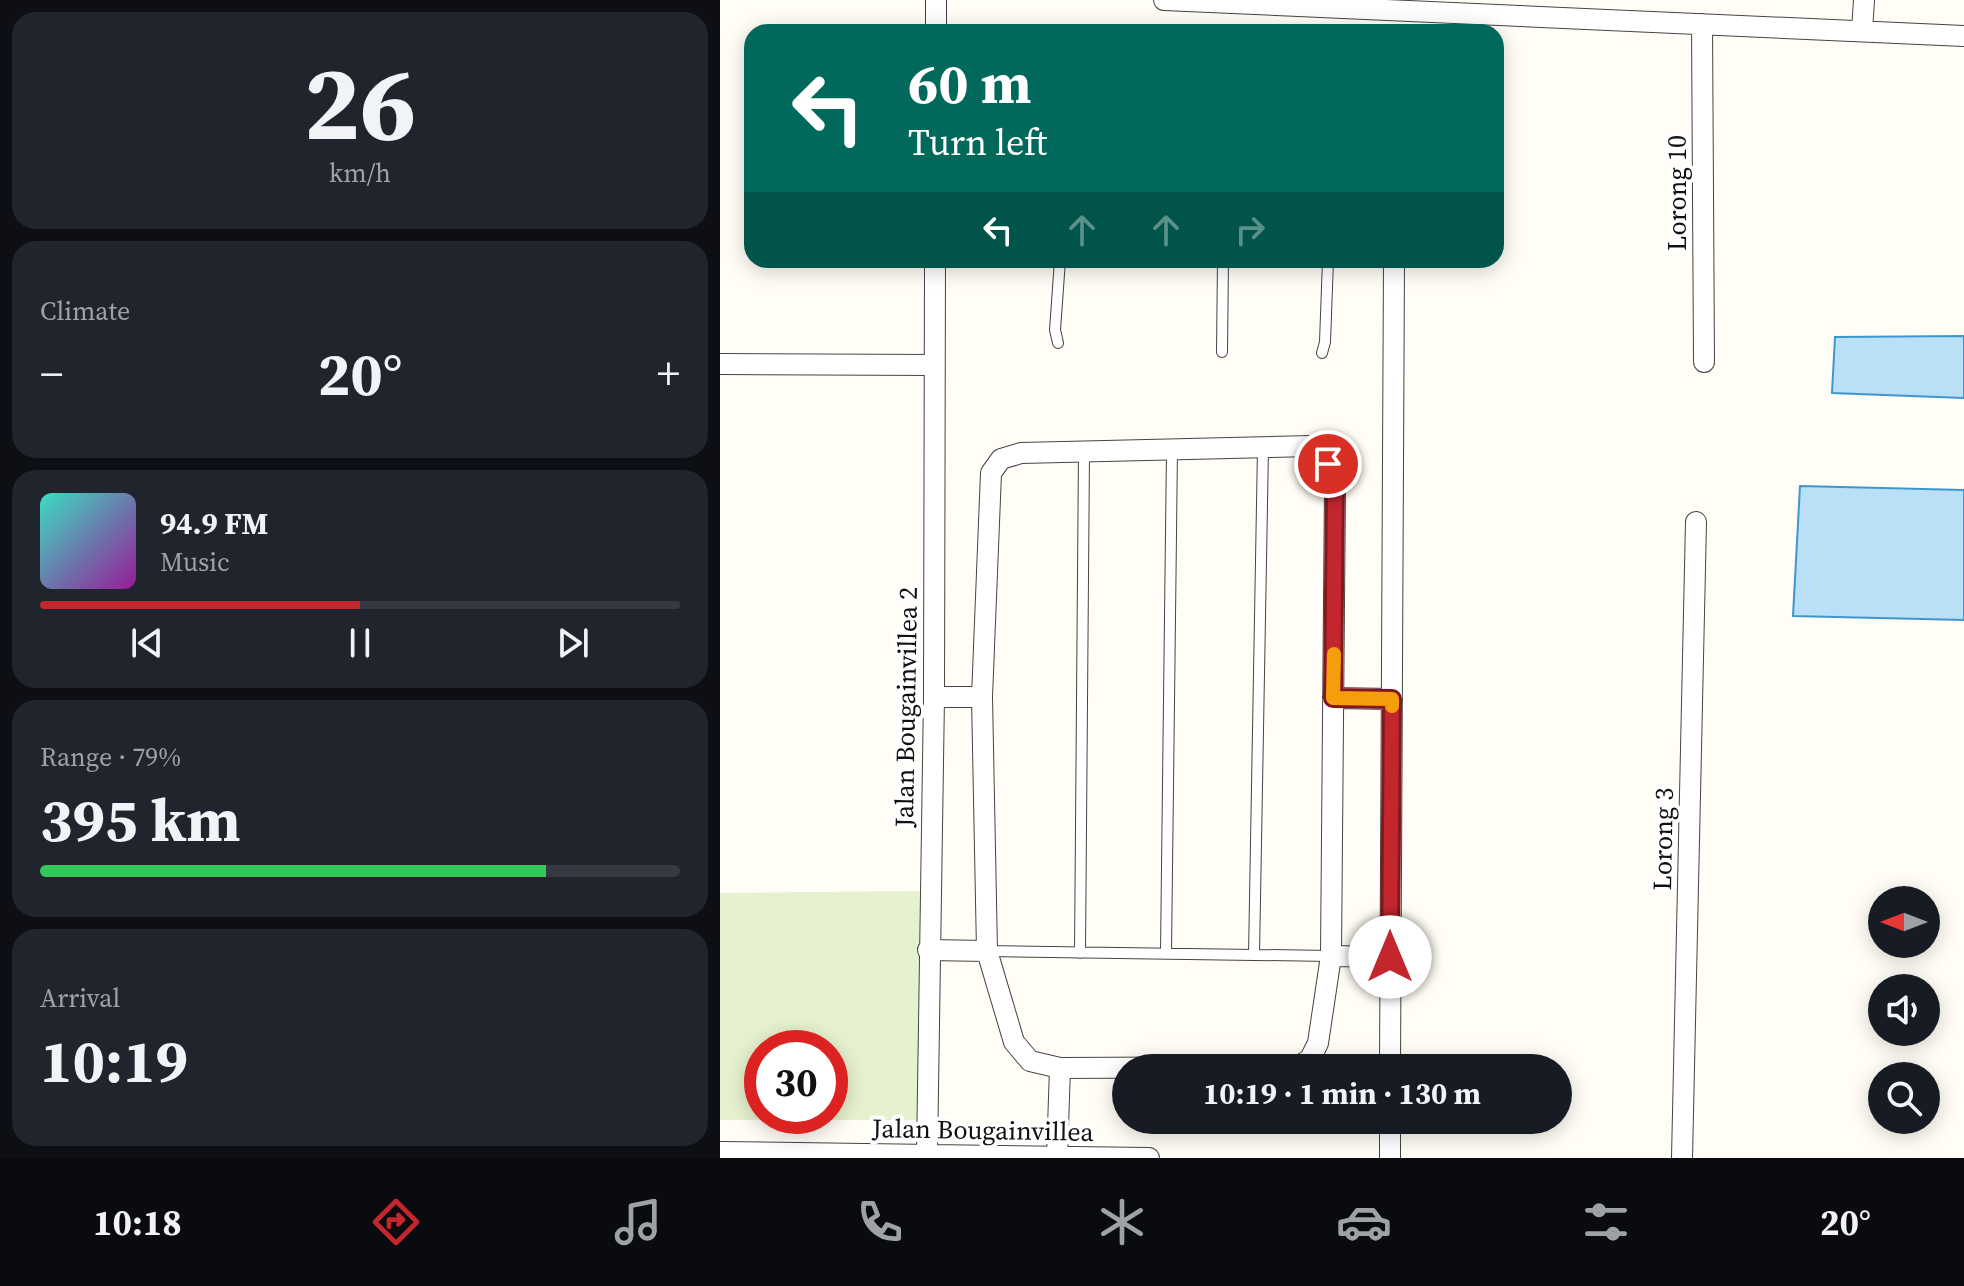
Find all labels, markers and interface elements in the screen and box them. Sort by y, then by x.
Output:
text: 26 [304,31,416,174]
text: 60 m [908,45,1031,122]
icon: left [776,56,880,160]
text: Turn left [908,118,1047,167]
street label: Lorong 10 [1659,135,1695,251]
text: km/h [329,155,391,191]
icon: left [976,208,1020,252]
icon: ahead [1060,208,1104,252]
icon: ahead [1144,208,1188,252]
icon: right [1228,208,1272,252]
text: Climate [40,293,130,329]
text: 20° [318,333,402,415]
text: − [40,343,63,404]
text: + [657,343,680,404]
pin [1294,430,1362,498]
icon: arrive [1306,442,1350,486]
text: 94.9 FM [160,503,268,544]
text: Music [160,544,230,580]
street label: Jalan Bougainvillea 2 [886,586,926,829]
icon: previous [125,621,169,665]
icon: pause [338,621,382,665]
icon: next [551,621,595,665]
text: Range · 79% [40,739,181,775]
text: 395 km [40,779,241,861]
street label: Lorong 3 [1644,787,1682,891]
north arrow [1868,886,1940,958]
map controls [1868,886,1940,1134]
position arrow [1348,915,1432,999]
button: sound [1868,974,1940,1046]
text: Arrival [40,980,120,1016]
text: 10:19 [40,1020,188,1102]
speed limit sign: 30 [744,1030,848,1134]
button: search [1868,1062,1940,1134]
text: 10:19 · 1 min · 130 m [1203,1073,1481,1114]
street label: Jalan Bougainvillea [871,1110,1095,1150]
icon: directions [368,1194,424,1250]
icon: music [610,1194,666,1250]
icon: phone [852,1194,908,1250]
icon: climate [1094,1194,1150,1250]
icon: car [1336,1194,1392,1250]
icon: filters [1578,1194,1634,1250]
text: 10:18 [93,1198,182,1247]
text: 20° [1820,1198,1871,1247]

